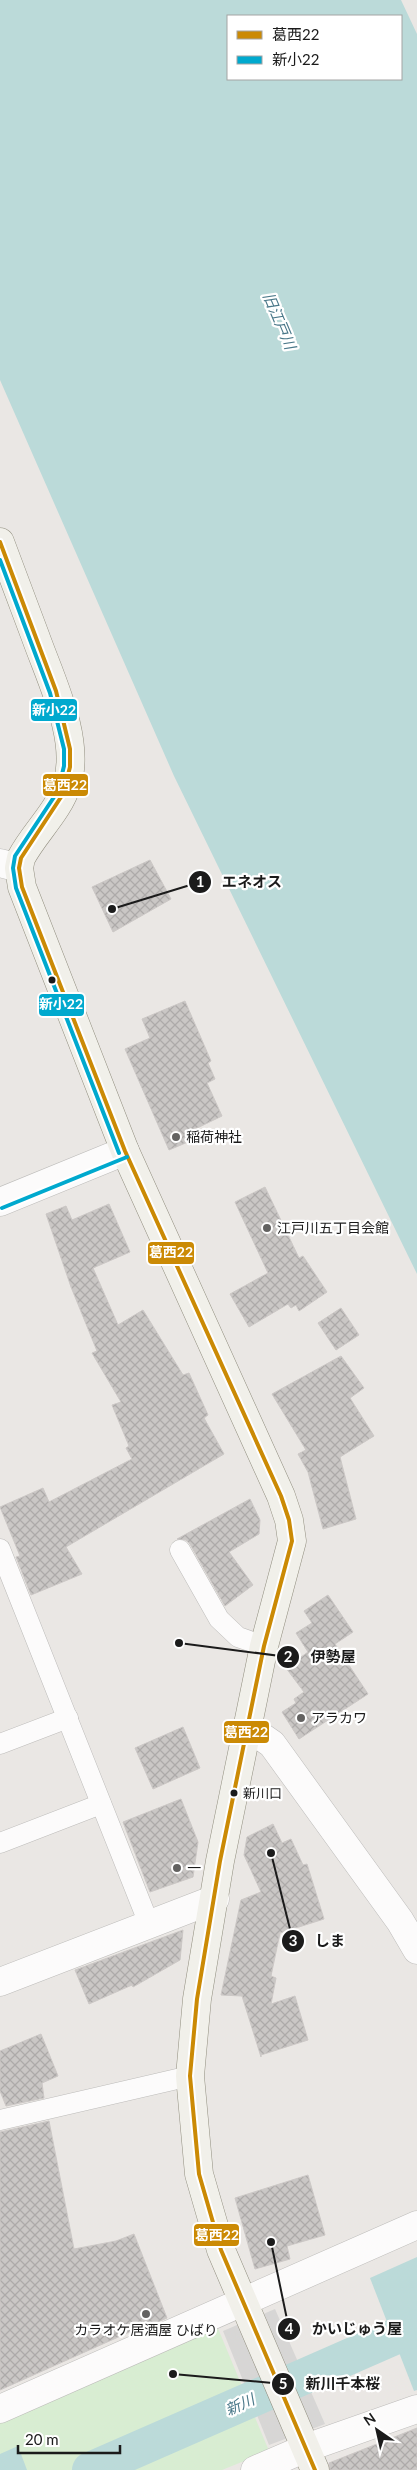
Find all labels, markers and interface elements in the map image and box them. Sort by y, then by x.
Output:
legend [227,15,402,80]
text: 葛西22 [272,25,319,43]
text: 新小22 [272,50,319,68]
water label: 旧江戸川 [260,289,301,354]
line badge: 新小22 [30,698,78,722]
text: 新小22 [32,701,76,718]
line badge: 葛西22 [42,773,89,797]
text: 葛西22 [43,776,87,793]
callout: エネオス [187,867,292,897]
text: 1 [196,872,204,890]
text: エネオス [222,872,282,890]
unlabelled marker [47,975,57,985]
line badge: 新小22 [38,993,85,1017]
text: 新小22 [39,995,83,1012]
place label: 稲荷神社 [186,1128,242,1145]
marker: 稲荷神社 [170,1131,182,1143]
place label: 江戸川五丁目会館 [277,1219,389,1236]
marker: 江戸川五丁目会館 [261,1222,273,1234]
line badge: 葛西22 [147,1241,195,1265]
text: 葛西22 [149,1243,193,1260]
callout: 伊勢屋 [276,1642,366,1672]
text: 2 [284,1647,293,1665]
text: 伊勢屋 [310,1647,356,1665]
place label: アラカワ [311,1709,367,1726]
marker: アラカワ [295,1712,307,1724]
line badge: 葛西22 [223,1720,270,1744]
text: 葛西22 [224,1723,268,1740]
place label: 新川口 [243,1785,282,1801]
marker: 新川口 [229,1788,239,1798]
place label: 一 [187,1859,201,1876]
marker: 一 [171,1862,183,1874]
callout: しま [280,1926,355,1956]
text: 3 [289,1931,297,1949]
text: しま [315,1931,345,1949]
line badge: 葛西22 [193,2223,240,2247]
text: 葛西22 [195,2226,239,2243]
marker: カラオケ居酒屋 ひばり [140,2308,152,2320]
callout: かいじゅう屋 [277,2314,412,2344]
text: 4 [285,2319,294,2337]
text: かいじゅう屋 [312,2319,402,2337]
place label: カラオケ居酒屋 ひばり [74,2321,218,2338]
callout: 新川千本桜 [271,2369,391,2399]
text: 5 [279,2374,287,2392]
text: 新川千本桜 [305,2374,381,2392]
water label: 新川 [222,2389,259,2418]
north arrow [352,2405,402,2455]
text: N [360,2409,379,2429]
scale bar [18,2422,120,2454]
text: 20 m [25,2430,59,2448]

